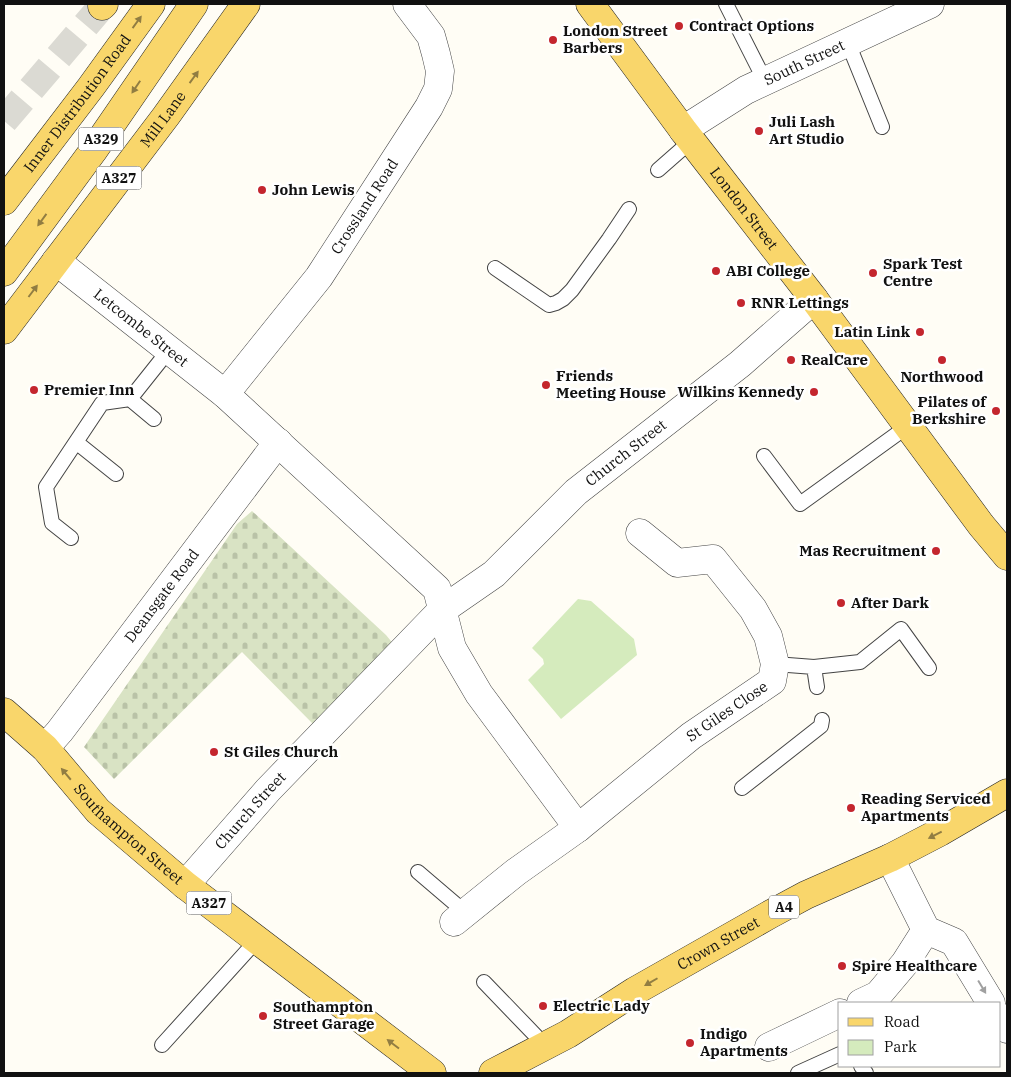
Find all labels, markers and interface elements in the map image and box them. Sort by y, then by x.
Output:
one-way arrow [132,16,143,29]
place label: Contract Options [689,16,814,35]
marker: Contract Options [673,20,685,32]
place label: London Street Barbers [563,21,668,57]
street label: Inner Distribution Road [19,31,135,176]
marker: London Street Barbers [547,34,559,46]
street label: South Street [761,35,848,89]
one-way arrow [189,70,199,84]
one-way arrow [131,80,141,94]
street label: Mill Lane [136,87,190,151]
place label: Juli Lash Art Studio [769,112,844,148]
marker: Juli Lash Art Studio [753,125,765,137]
road number: A329 [78,128,124,150]
street label: Crossland Road [326,155,402,258]
street label: London Street [706,163,782,254]
road number: A327 [96,167,142,190]
place label: John Lewis [272,180,355,199]
marker: John Lewis [256,184,268,196]
one-way arrow [37,213,47,226]
place label: Spark Test Centre [883,254,963,290]
place label: ABI College [726,261,810,280]
marker: ABI College [710,265,722,277]
marker: Spark Test Centre [867,267,879,279]
one-way arrow [28,284,38,298]
street label: Letcombe Street [90,284,192,371]
place label: RNR Lettings [751,293,849,312]
marker: RNR Lettings [735,297,747,309]
place label: Latin Link [834,322,911,341]
marker: Latin Link [914,326,926,338]
place label: RealCare [801,350,868,369]
marker: RealCare [785,354,797,366]
marker: Northwood [936,354,948,366]
place label: Friends Meeting House [556,366,666,402]
place label: Northwood [900,367,984,386]
marker: Friends Meeting House [540,379,552,391]
place label: Premier Inn [44,380,135,399]
place label: Wilkins Kennedy [678,382,804,401]
marker: Premier Inn [28,384,40,396]
marker: Wilkins Kennedy [808,386,820,398]
place label: Pilates of Berkshire [912,392,987,428]
marker: Pilates of Berkshire [990,405,1002,417]
street label: Church Street [581,415,670,490]
place label: Mas Recruitment [799,541,926,560]
street label: Deansgate Road [120,545,203,646]
marker: Mas Recruitment [930,545,942,557]
place label: After Dark [851,593,930,612]
marker: After Dark [835,597,847,609]
street label: St Giles Close [682,677,771,746]
place label: St Giles Church [224,742,339,761]
marker: St Giles Church [208,746,220,758]
one-way arrow [61,767,72,780]
street label: Church Street [210,767,290,853]
street label: Southampton Street [70,779,188,889]
place label: Reading Serviced Apartments [861,789,991,825]
marker: Reading Serviced Apartments [845,802,857,814]
one-way arrow [928,831,942,839]
road number: A327 [186,891,232,914]
road number: A4 [769,896,799,919]
street label: Crown Street [674,912,763,974]
place label: Spire Healthcare [852,956,977,975]
marker: Spire Healthcare [836,960,848,972]
one-way arrow [644,977,658,986]
one-way arrow [977,981,986,994]
place label: Electric Lady [553,996,650,1015]
place label: Southampton Street Garage [273,997,375,1033]
marker: Electric Lady [537,1000,549,1012]
legend [838,1002,1001,1067]
marker: Southampton Street Garage [257,1010,269,1022]
text: Road [884,1012,920,1031]
place label: Indigo Apartments [700,1024,788,1060]
marker: Indigo Apartments [684,1037,696,1049]
text: Park [884,1037,917,1056]
one-way arrow [387,1038,400,1049]

